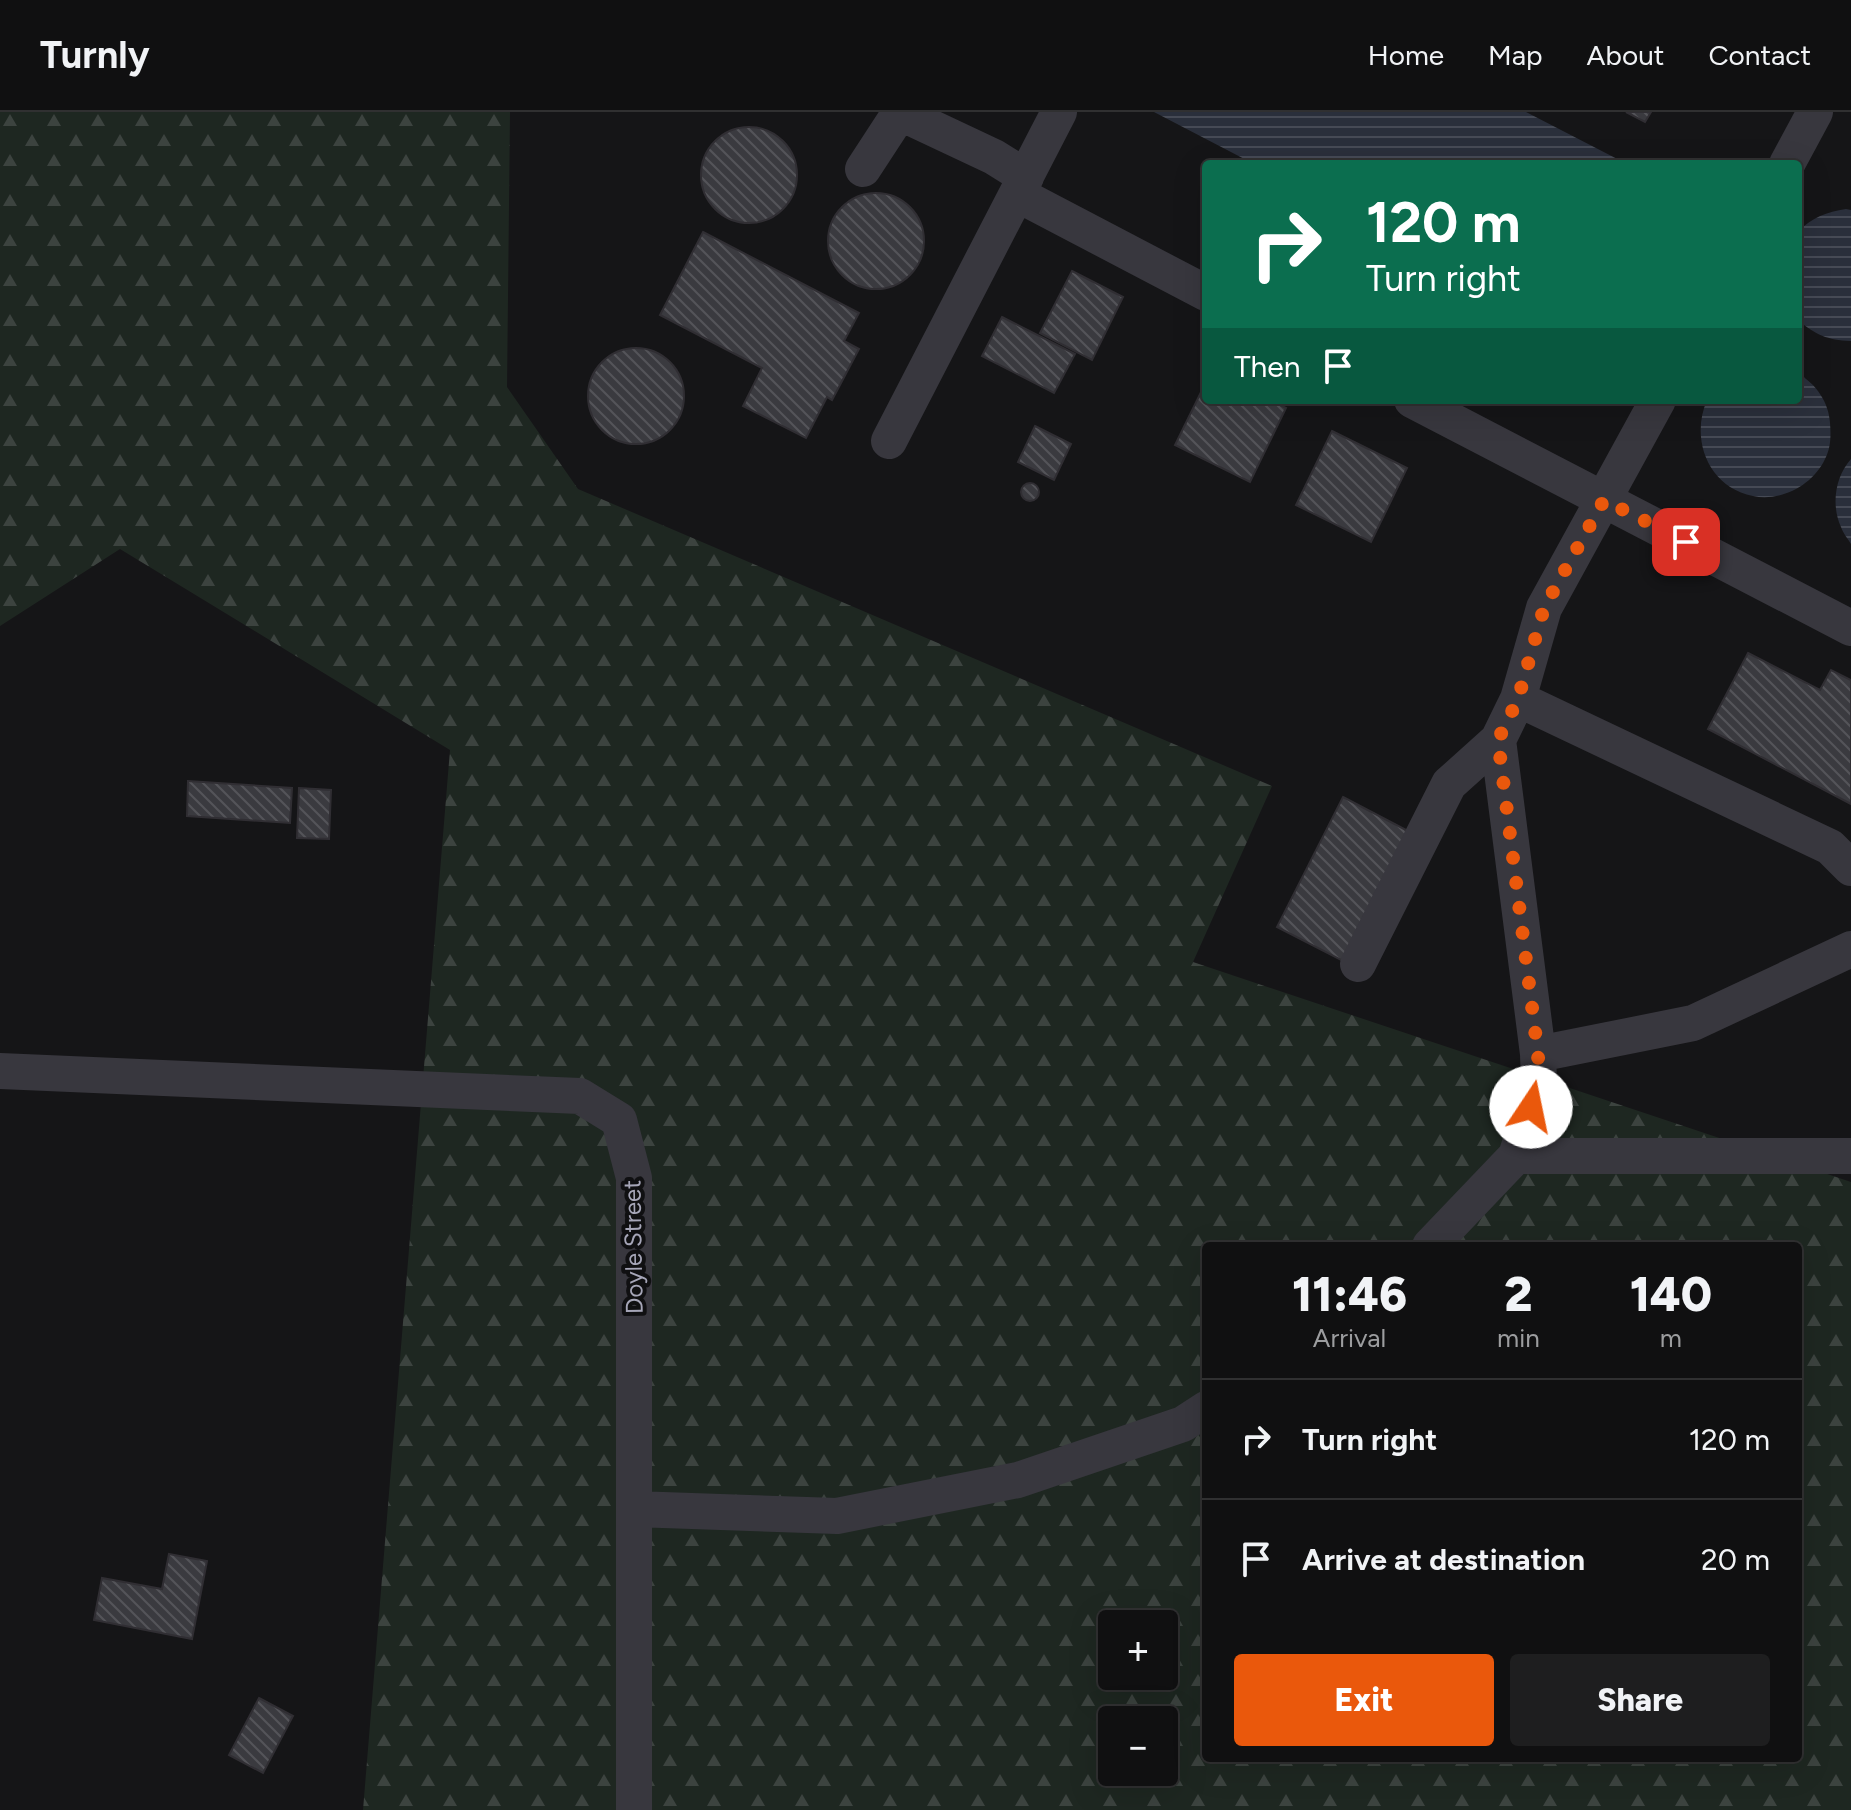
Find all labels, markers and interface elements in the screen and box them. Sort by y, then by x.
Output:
text: Turnly [40,32,150,78]
text: Home [1368,38,1444,72]
text: Map [1488,38,1543,72]
text: About [1587,38,1664,72]
text: Contact [1708,38,1811,72]
text: 120 m [1366,189,1521,256]
icon: right [1234,192,1338,296]
text: Turn right [1366,257,1521,300]
icon: arrive [1316,344,1360,388]
text: Then [1234,348,1300,385]
pin [1652,508,1720,576]
icon: arrive [1664,520,1708,564]
position arrow [1489,1065,1573,1149]
street label: Doyle Street [617,1180,649,1314]
text: 11:46 [1292,1265,1407,1323]
text: 2 [1504,1265,1533,1323]
text: 140 [1630,1265,1712,1323]
text: Arrival [1313,1322,1386,1354]
text: min [1497,1322,1540,1354]
text: m [1660,1322,1682,1354]
icon: right [1234,1417,1278,1461]
text: Turn right [1302,1421,1437,1458]
text: 120 m [1689,1421,1770,1458]
icon: arrive [1234,1537,1278,1581]
text: Arrive at destination [1302,1541,1585,1578]
text: 20 m [1701,1541,1770,1578]
map controls [1098,1610,1178,1786]
button: + [1098,1610,1178,1690]
button: Exit [1234,1654,1494,1746]
button: Share [1510,1654,1770,1746]
button: − [1098,1706,1178,1786]

